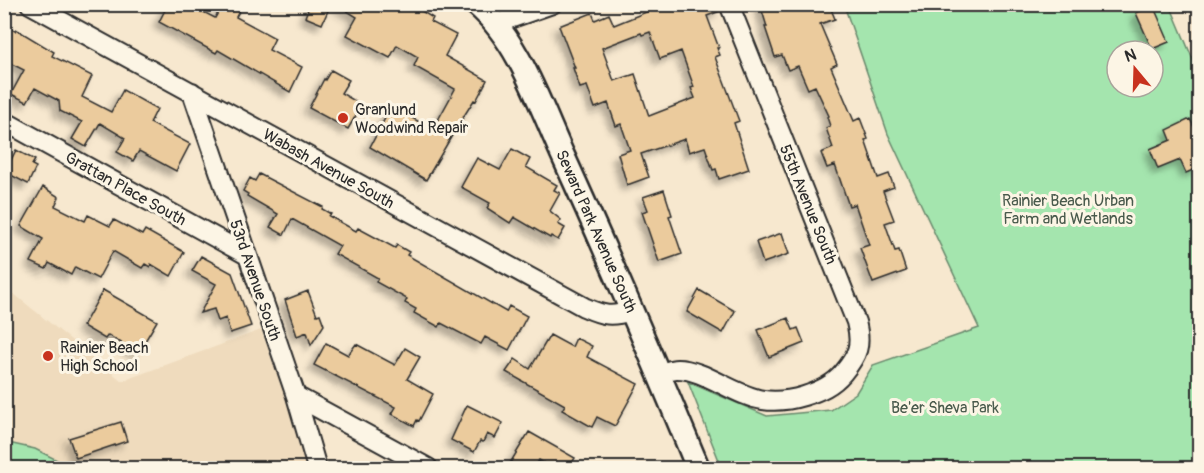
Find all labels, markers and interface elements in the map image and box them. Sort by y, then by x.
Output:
north arrow [1105,39,1165,99]
text: N [1122,44,1139,67]
place label: Granlund Woodwind Repair [355,100,469,138]
marker: Granlund Woodwind Repair [336,111,350,125]
street label: Wabash Avenue South [259,124,398,213]
street label: 55th Avenue South [775,142,841,267]
street label: Grattan Place South [62,147,189,230]
street label: Seward Park Avenue South [551,147,641,316]
park label: Rainier Beach Urban Farm and Wetlands [1002,191,1134,229]
street label: 53rd Avenue South [225,217,285,344]
place label: Rainier Beach High School [60,338,148,376]
marker: Rainier Beach High School [41,349,55,363]
park label: Be'er Sheva Park [891,398,999,418]

